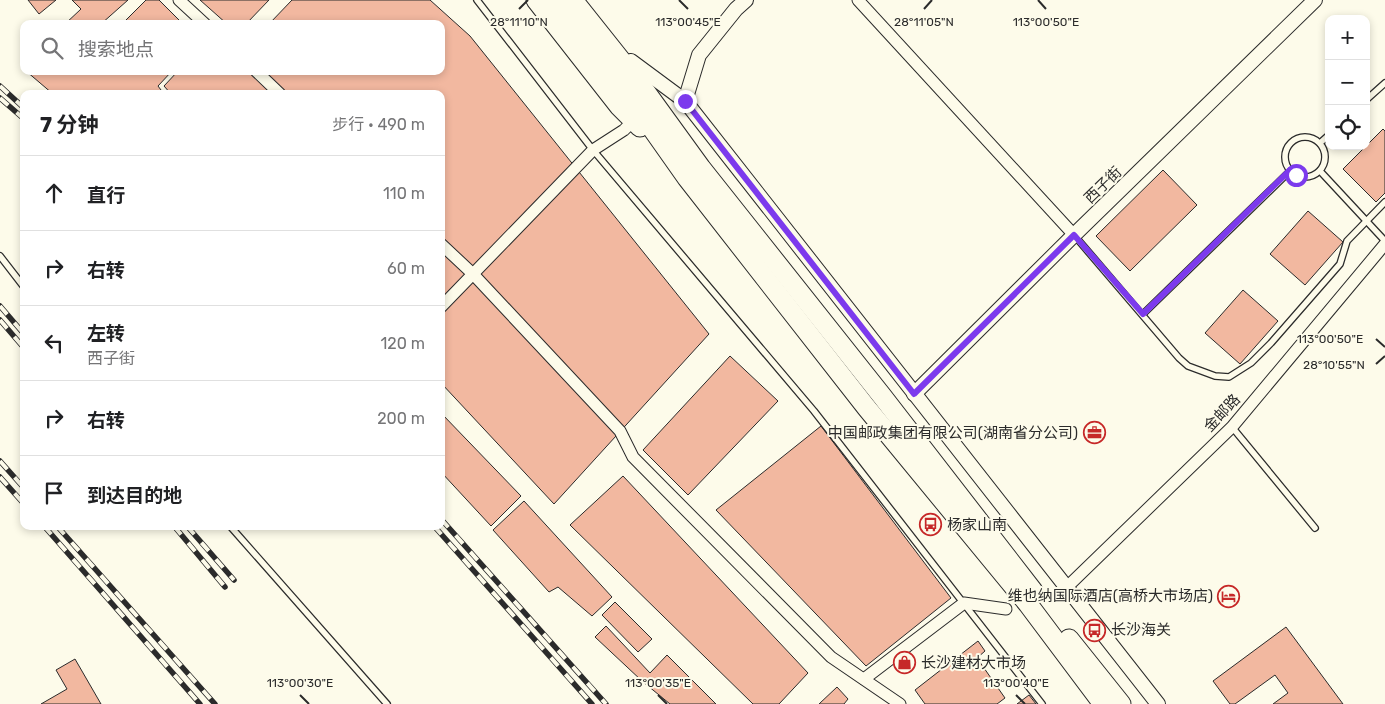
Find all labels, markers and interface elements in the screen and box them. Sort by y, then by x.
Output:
text: 28°11'10"N [490,15,548,29]
text: 113°00'45"E [655,15,721,29]
text: 28°11'05"N [894,15,954,29]
text: 113°00'50"E [1013,15,1079,29]
map controls [1325,15,1370,150]
button: + [1325,15,1370,60]
search box [20,20,445,75]
icon: search [38,34,66,62]
text: 搜索地点 [78,38,154,61]
button: − [1325,60,1370,105]
route end [674,90,697,113]
button: locate [1325,105,1370,150]
text: 7 分钟 [40,112,99,137]
text: 步行 · 490 m [332,115,425,134]
street label: 西子街 [1081,163,1125,207]
route start [1285,164,1308,187]
icon: ahead [40,179,68,207]
text: 直行 [87,184,125,207]
text: 110 m [383,184,425,203]
icon: right [40,254,68,282]
text: 右转 [87,259,125,282]
text: 60 m [387,259,425,278]
text: 左转 [87,322,125,345]
icon: left [40,329,68,357]
text: 113°00'50"E [1297,332,1363,346]
text: 120 m [380,334,425,353]
text: 西子街 [87,349,135,368]
text: 28°10'55"N [1303,358,1365,372]
street label: 金邮路 [1200,390,1244,436]
icon: right [40,404,68,432]
text: 右转 [87,409,125,432]
text: 200 m [377,409,425,428]
office icon: 中国邮政集团有限公司(湖南省分公司) [1082,421,1106,445]
place label: 中国邮政集团有限公司(湖南省分公司) [828,424,1078,442]
icon: arrive [40,479,68,507]
text: 到达目的地 [87,484,182,507]
bus stop icon: 杨家山南 [919,513,943,537]
place label: 杨家山南 [947,516,1007,534]
hotel icon: 维也纳国际酒店(高桥大市场店) [1217,584,1241,608]
place label: 维也纳国际酒店(高桥大市场店) [1008,587,1213,605]
bus stop icon: 长沙海关 [1083,618,1107,642]
place label: 长沙海关 [1111,621,1171,639]
shop icon: 长沙建材大市场 [893,651,917,675]
place label: 长沙建材大市场 [921,654,1026,672]
text: 113°00'30"E [267,676,333,690]
text: 113°00'35"E [625,676,691,690]
text: 113°00'40"E [983,676,1049,690]

